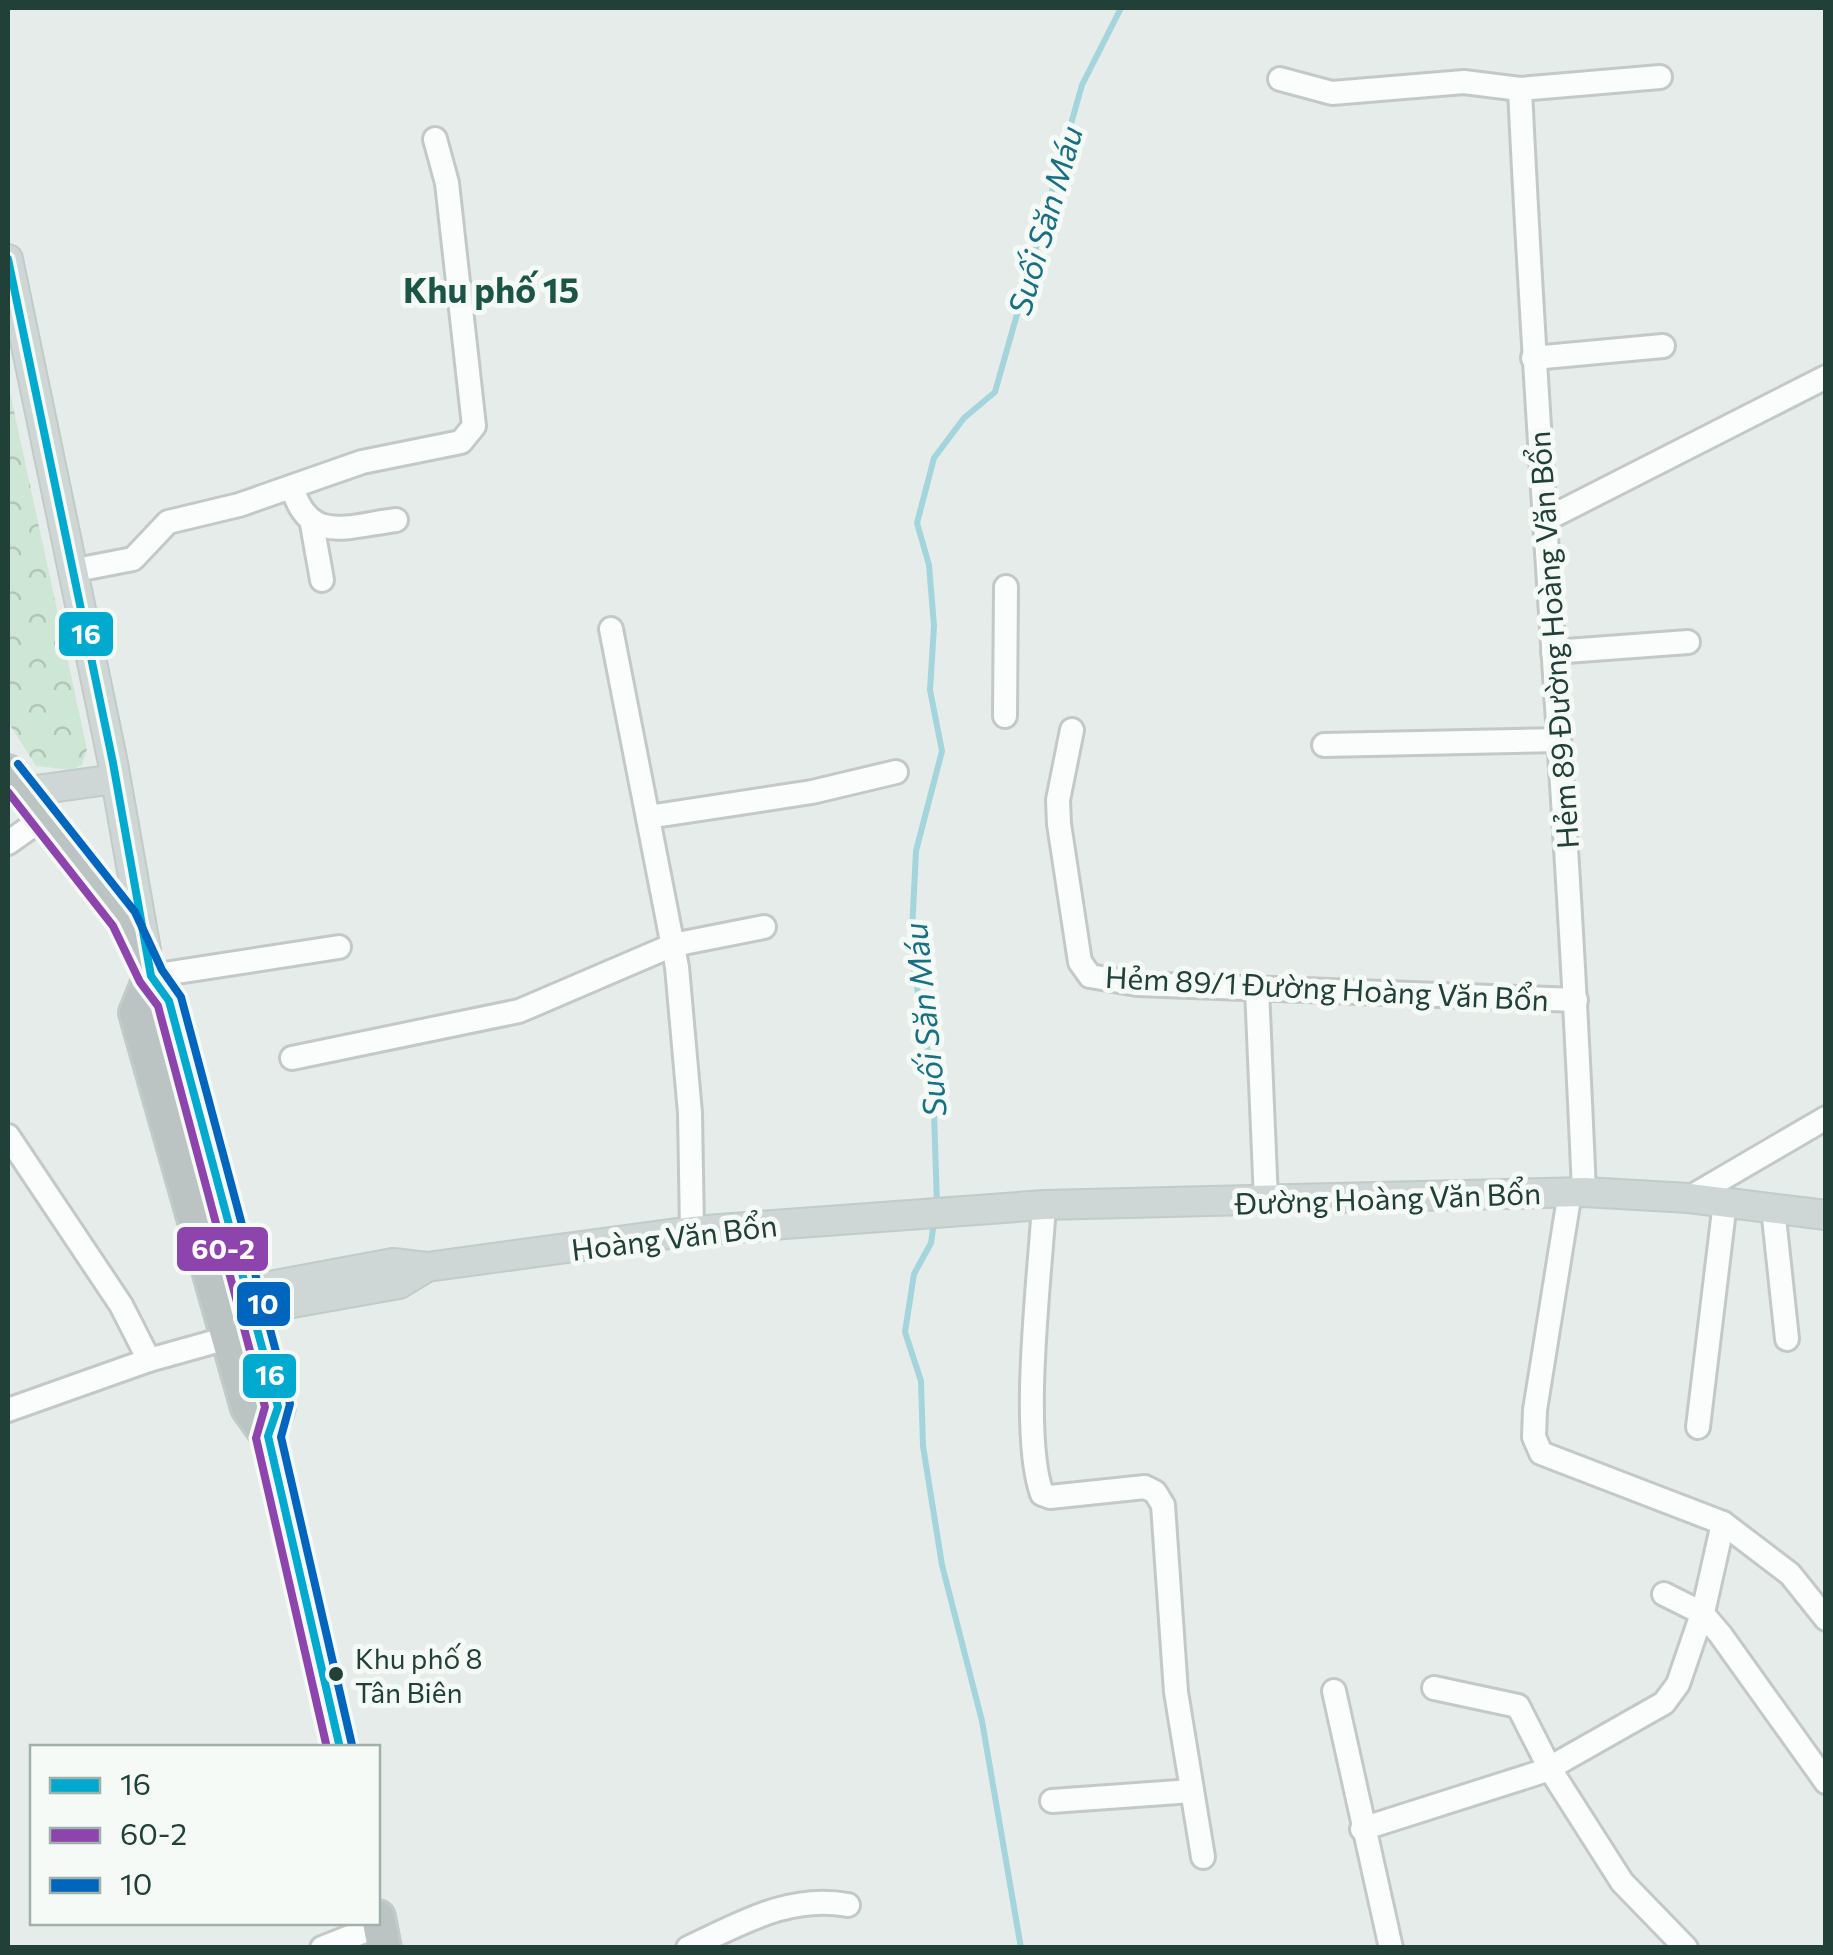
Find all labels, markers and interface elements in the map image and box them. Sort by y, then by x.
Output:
water label: Suối Săn Máu [998,121,1090,319]
district label: Khu phố 15 [403,267,579,310]
street label: Hẻm 89 Đường Hoàng Văn Bổn [1519,430,1585,850]
line badge: 16 [57,610,115,658]
text: 16 [71,616,101,650]
water label: Suối Săn Máu [894,921,954,1119]
street label: Hẻm 89/1 Đường Hoàng Văn Bổn [1104,957,1550,1017]
street label: Đường Hoàng Văn Bổn [1233,1173,1542,1221]
street label: Hoàng Văn Bổn [569,1205,779,1267]
line badge: 60-2 [175,1225,270,1273]
text: 60-2 [191,1231,255,1265]
line badge: 10 [235,1280,292,1328]
text: 10 [247,1286,279,1320]
line badge: 16 [241,1352,298,1400]
text: 16 [255,1357,285,1391]
place label: Khu phố 8 Tân Biên [355,1641,483,1709]
marker: Khu phố 8 Tân Biên [326,1664,346,1684]
legend [30,1745,380,1925]
text: 16 [120,1764,151,1801]
text: 60-2 [120,1814,187,1851]
text: 10 [120,1864,152,1901]

